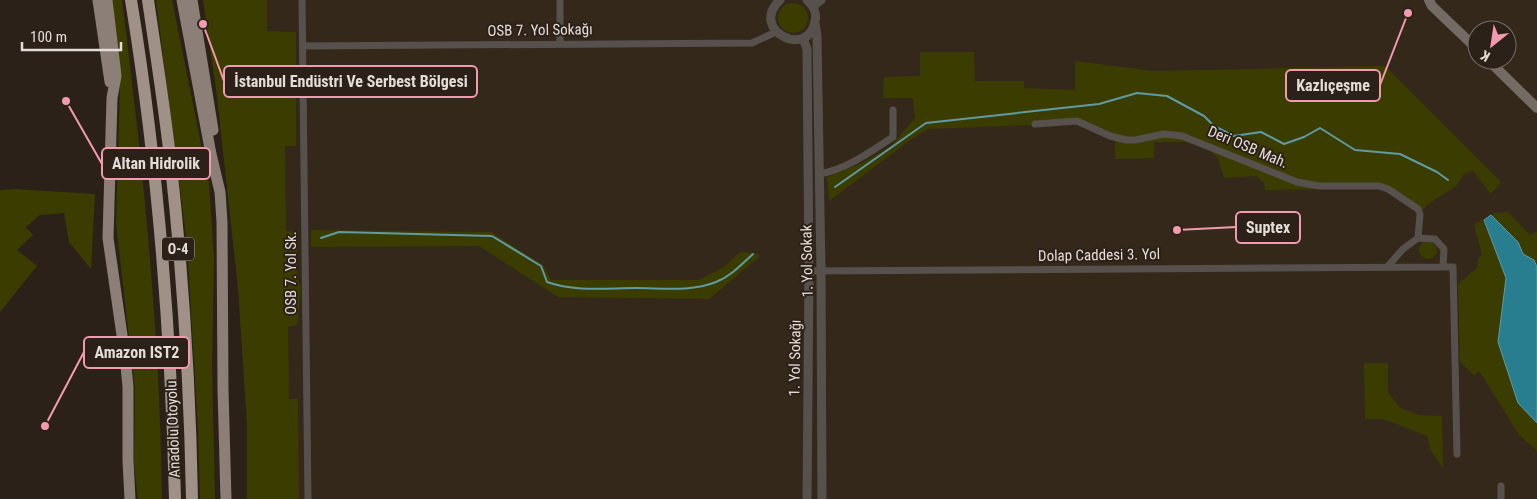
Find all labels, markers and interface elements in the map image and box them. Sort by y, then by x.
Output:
scale bar [22,20,121,52]
street label: OSB 7. Yol Sokağı [487,20,593,40]
north arrow [1467,20,1517,70]
text: 100 m [30,28,67,46]
text: K [1478,47,1493,65]
callout: İstanbul Endüstri Ve Serbest Bölgesi [224,66,477,97]
callout: Kazlıçeşme [1286,70,1380,101]
text: İstanbul Endüstri Ve Serbest Bölgesi [234,72,468,91]
text: Kazlıçeşme [1296,76,1370,95]
street label: Deri OSB Mah. [1205,122,1291,172]
callout: Altan Hidrolik [102,148,210,179]
text: Altan Hidrolik [112,154,200,173]
callout: Suptex [1236,212,1300,243]
text: Suptex [1246,218,1291,237]
street label: 1. Yol Sokak [797,224,817,297]
street label: OSB 7. Yol Sk. [282,231,300,315]
road number: O-4 [162,238,194,260]
street label: Dolap Caddesi 3. Yol [1038,245,1160,265]
street label: 1. Yol Sokağı [785,319,805,397]
callout: Amazon IST2 [84,337,189,368]
text: Amazon IST2 [95,343,179,362]
street label: Anadolu Otoyolu [162,380,184,478]

